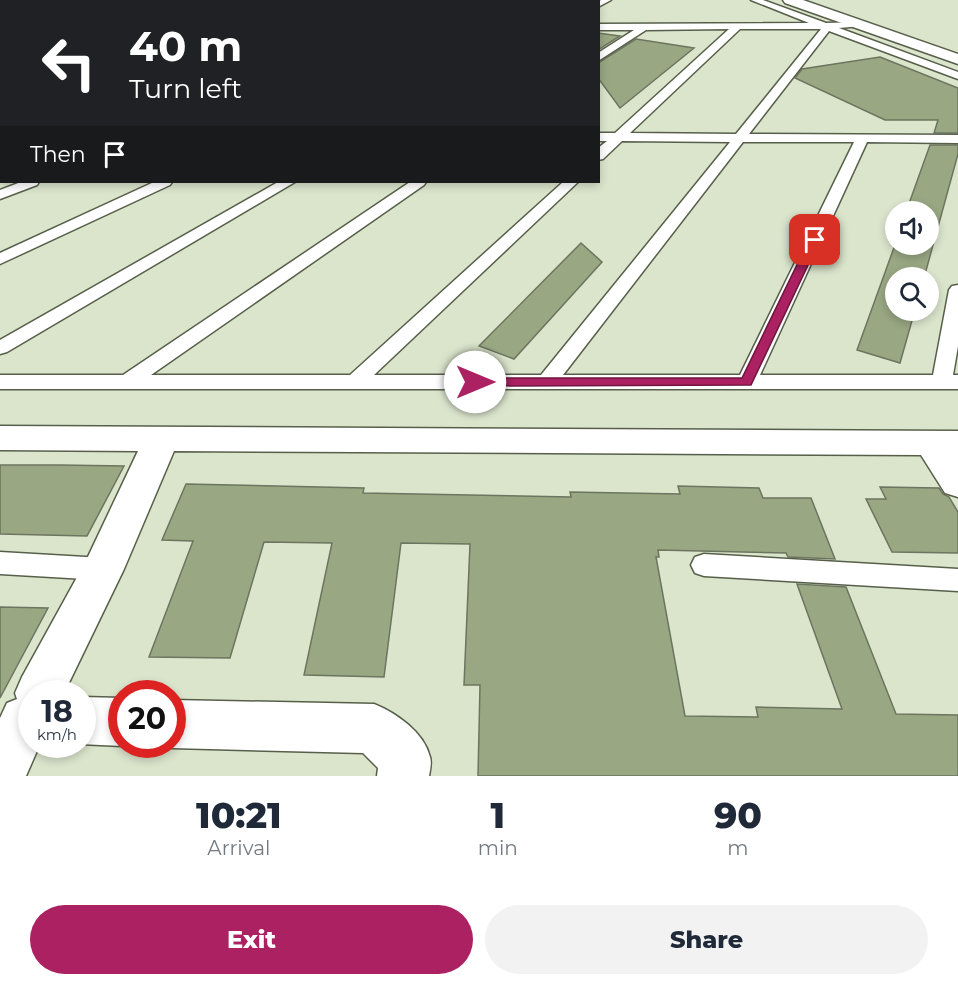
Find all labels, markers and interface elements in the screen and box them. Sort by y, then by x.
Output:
text: 40 m [129,20,242,72]
icon: left [30,24,108,102]
text: Turn left [129,72,242,105]
icon: arrive [98,138,131,171]
text: Then [30,141,86,168]
map controls [885,201,939,321]
button: sound [885,201,939,255]
pin [789,214,840,265]
icon: arrive [798,223,831,256]
button: search [885,267,939,321]
position arrow [443,350,507,414]
speed limit sign: 20 [108,680,186,758]
text: 18 [41,693,73,730]
text: km/h [37,725,77,744]
text: 10:21 [196,793,282,837]
text: 1 [490,793,505,837]
text: 90 [714,793,762,837]
text: Arrival [207,836,270,860]
text: min [478,836,518,860]
text: m [727,836,749,860]
button: Exit [30,905,473,974]
button: Share [485,905,928,974]

